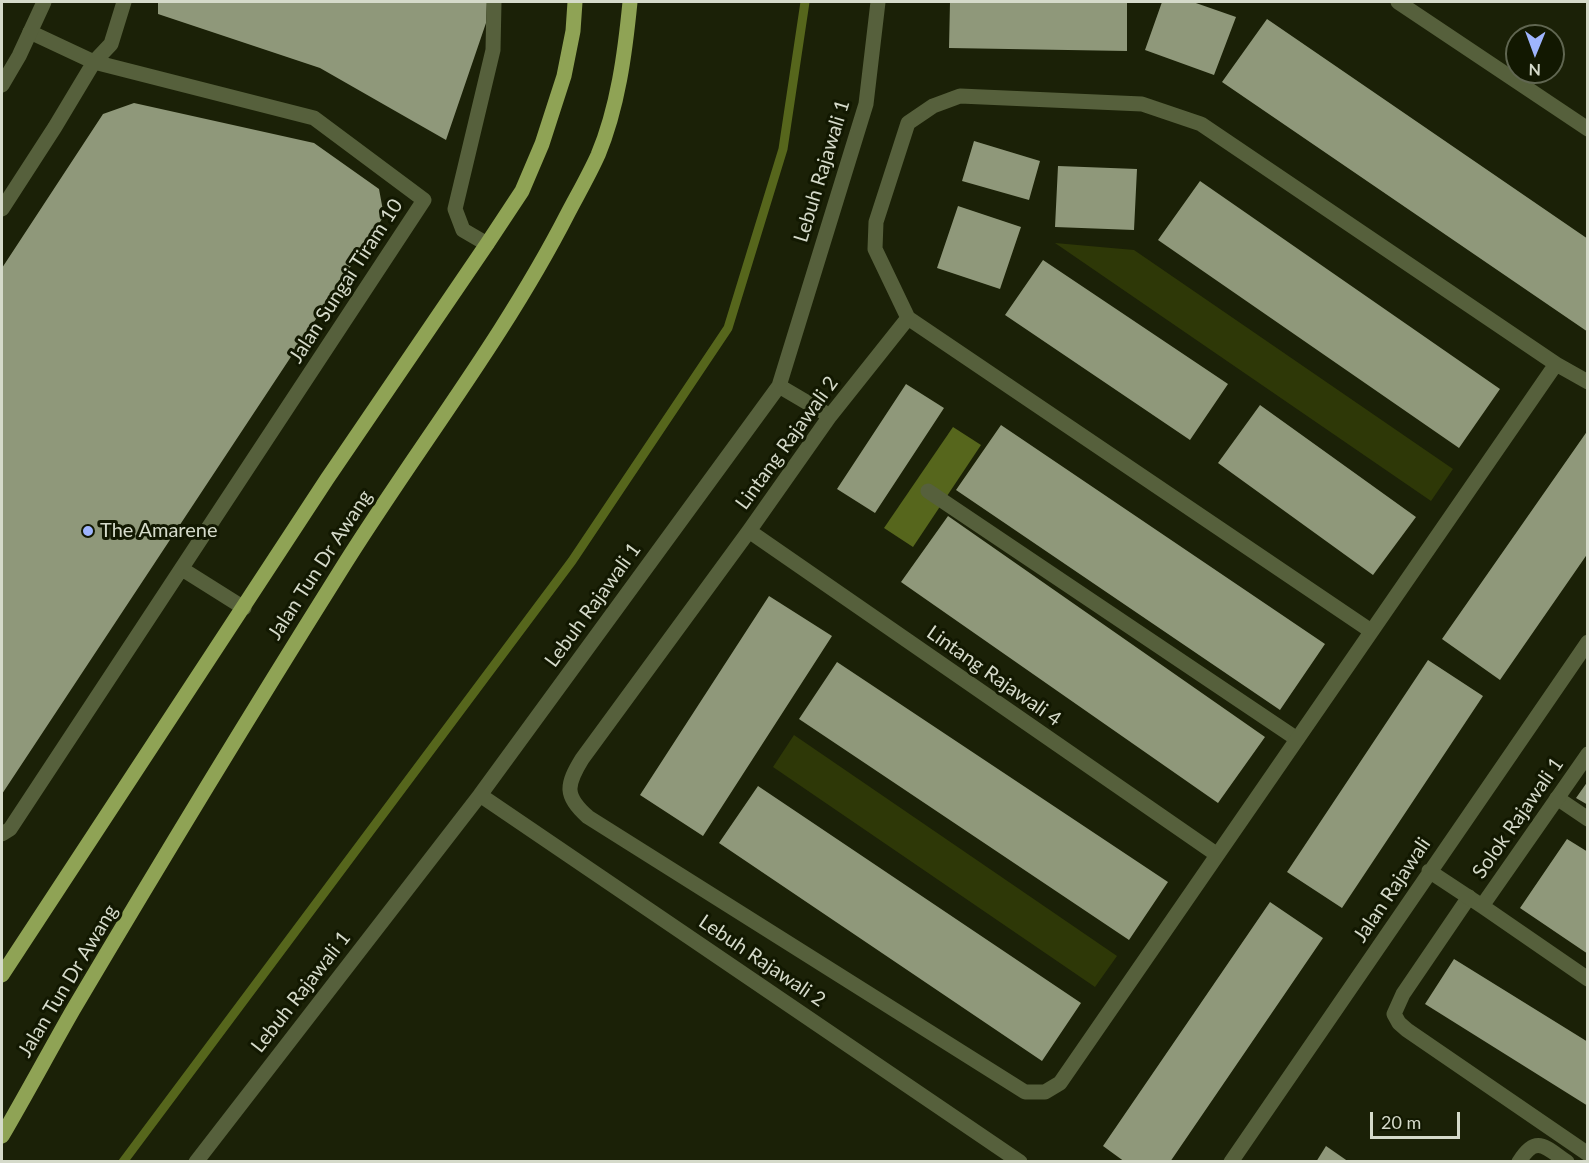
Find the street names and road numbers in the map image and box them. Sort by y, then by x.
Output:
street label: Lebuh Rajawali 1 [789,97,855,245]
street label: Jalan Sungai Tiram 10 [284,195,408,367]
street label: Lintang Rajawali 2 [731,372,843,514]
street label: Jalan Tun Dr Awang [263,486,377,644]
street label: Lebuh Rajawali 1 [540,538,646,672]
street label: Lintang Rajawali 4 [922,621,1066,731]
street label: Solok Rajawali 1 [1467,753,1569,883]
street label: Jalan Rajawali [1348,833,1436,947]
street label: Jalan Tun Dr Awang [13,900,123,1062]
street label: Lebuh Rajawali 2 [694,910,830,1012]
street label: Lebuh Rajawali 1 [246,926,356,1058]

